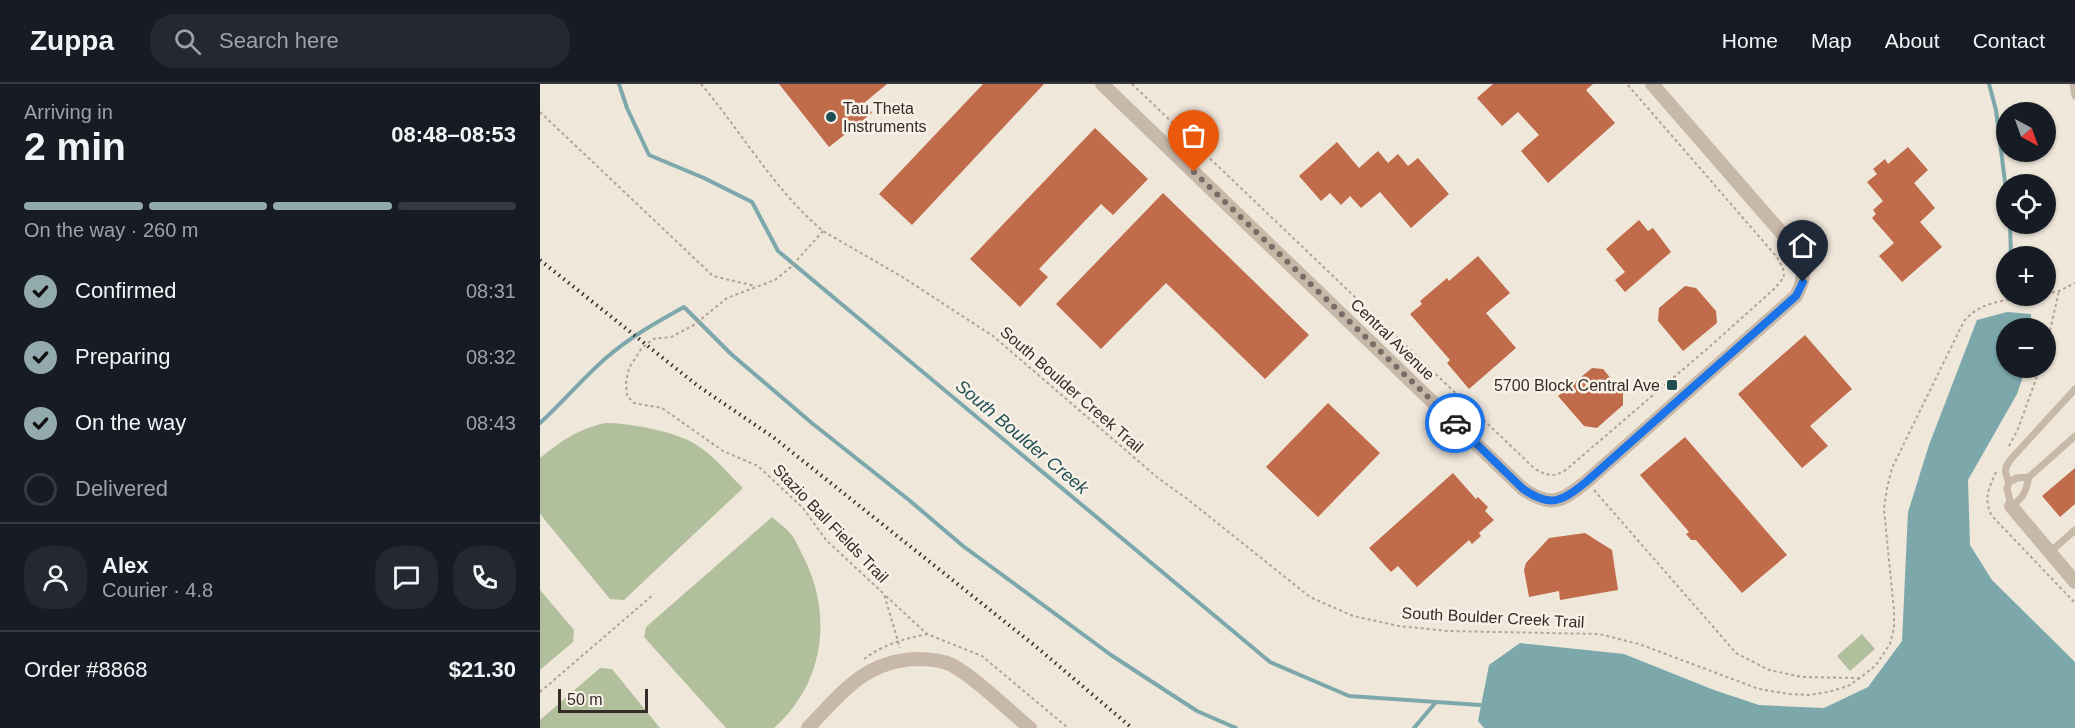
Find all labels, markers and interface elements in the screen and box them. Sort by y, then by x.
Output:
search box [150,14,570,68]
text: Zuppa [30,25,114,56]
icon: search [171,25,204,58]
text: Search here [219,28,339,53]
text: Home [1722,29,1778,52]
text: Map [1811,29,1852,52]
text: About [1885,29,1940,52]
text: Contact [1973,29,2045,52]
place label: Tau Theta Instruments [843,100,927,135]
text: Arriving in [24,101,113,123]
north arrow [1996,102,2056,162]
map controls [1996,102,2056,378]
marker: Tau Theta Instruments [824,110,838,124]
pin [1168,110,1219,172]
icon: bag [1177,119,1210,152]
text: 08:48–08:53 [391,122,516,147]
text: 2 min [24,125,126,168]
button: locate [1996,174,2056,234]
text: On the way · 260 m [24,219,199,241]
pin [1777,220,1828,282]
icon: home [1786,229,1819,262]
button: + [1996,246,2056,306]
icon: check [24,275,57,308]
text: Confirmed [75,278,176,303]
text: 08:31 [466,280,516,302]
street label: Central Avenue [1347,295,1438,383]
button: − [1996,318,2056,378]
street label: South Boulder Creek Trail [996,322,1148,456]
icon: check [24,341,57,374]
text: Preparing [75,344,170,369]
text: 08:32 [466,346,516,368]
water label: South Boulder Creek [951,375,1093,499]
place label: 5700 Block Central Ave [1494,377,1660,394]
marker: 5700 Block Central Ave [1665,378,1679,392]
courier [1425,393,1485,453]
icon: check [24,407,57,440]
icon: car [1439,407,1472,440]
text: On the way [75,410,186,435]
text: 08:43 [466,412,516,434]
street label: Stazio Ball Fields Trail [770,461,891,586]
text: Delivered [75,476,168,501]
button: person [24,546,87,609]
button: chat [375,546,438,609]
button: phone [453,546,516,609]
text: Alex [102,553,148,578]
text: Courier · 4.8 [102,579,213,601]
street label: South Boulder Creek Trail [1401,604,1585,631]
text: Order #8868 [24,657,148,682]
text: $21.30 [449,657,516,682]
scale bar [558,686,648,714]
text: 50 m [567,691,603,708]

